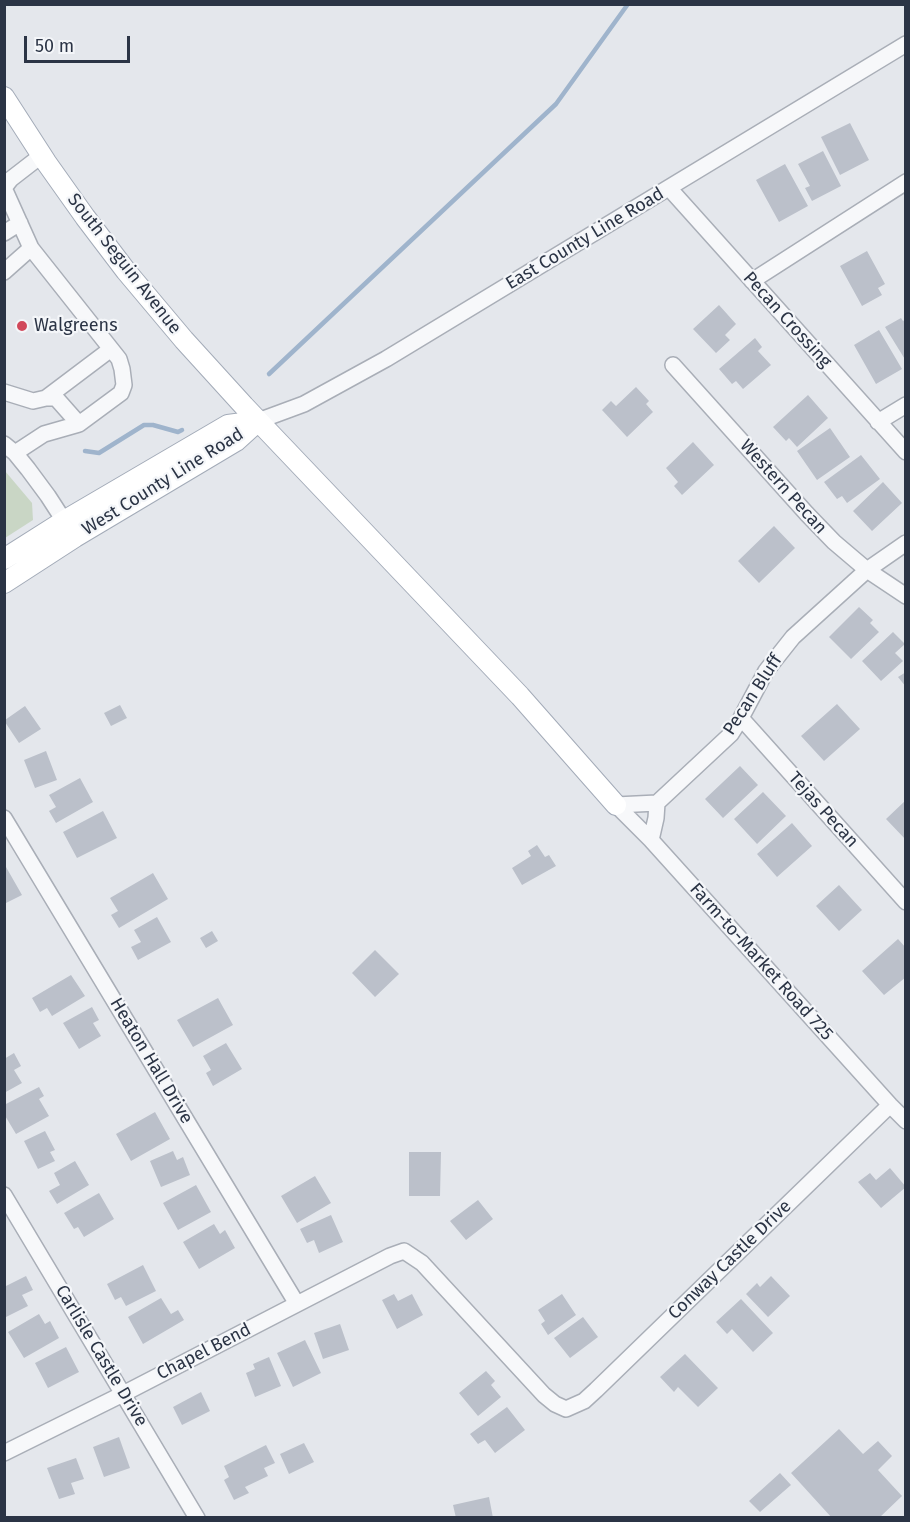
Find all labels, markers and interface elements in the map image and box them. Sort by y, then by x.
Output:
scale bar [27,24,134,62]
text: 50 m [35,35,74,57]
street label: East County Line Road [502,183,668,295]
street label: South Seguin Avenue [63,190,185,338]
street label: Pecan Crossing [738,268,836,372]
place label: Walgreens [34,315,118,337]
marker: Walgreens [15,319,29,333]
street label: West County Line Road [78,424,248,540]
street label: Western Pecan [735,435,831,539]
street label: Pecan Bluff [719,651,787,739]
street label: Tejas Pecan [783,768,863,852]
street label: Farm-to-Market Road 725 [685,879,837,1045]
street label: Heaton Hall Drive [105,994,197,1128]
street label: Conway Castle Drive [664,1196,796,1324]
street label: Carlisle Castle Drive [50,1281,152,1431]
street label: Chapel Bend [153,1319,255,1385]

